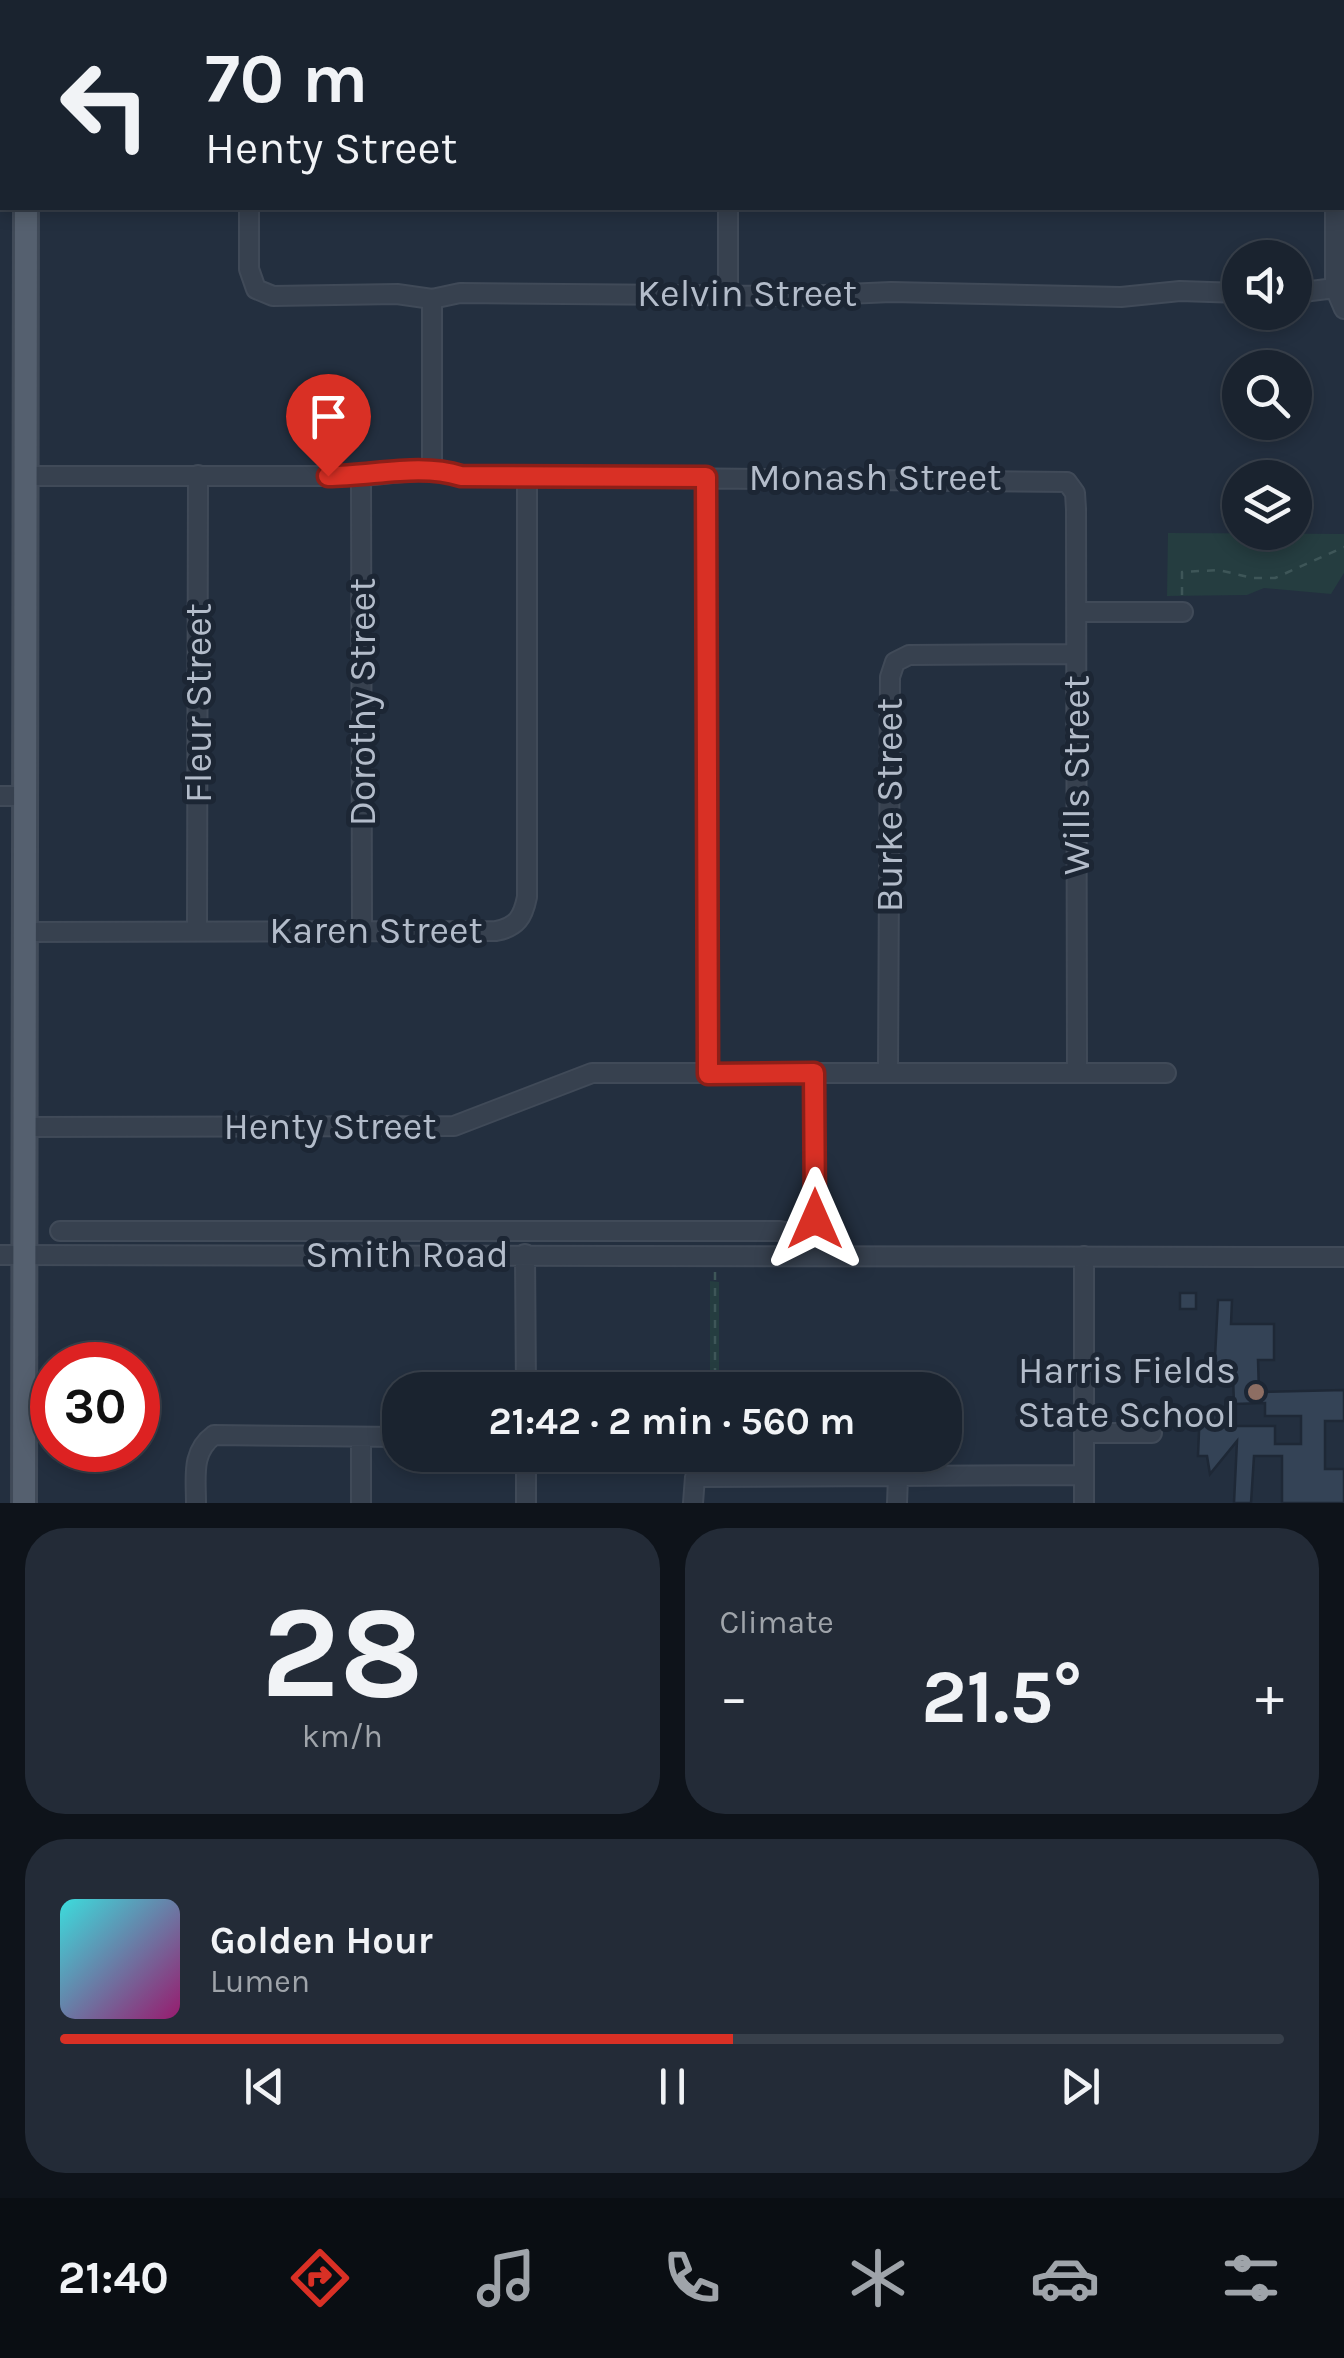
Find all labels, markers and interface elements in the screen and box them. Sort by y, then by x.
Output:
text: 70 m [205,38,368,120]
icon: left [40,40,170,170]
text: Henty Street [205,122,457,174]
map controls [1222,240,1312,550]
button: sound [1222,240,1312,330]
street label: Kelvin Street [637,271,857,316]
button: search [1222,350,1312,440]
pin [286,374,371,477]
icon: arrive [301,389,356,444]
street label: Monash Street [748,455,1002,500]
button: layers [1222,460,1312,550]
street label: Dorothy Street [340,578,385,826]
street label: Fleur Street [176,603,221,803]
street label: Wills Street [1054,675,1099,875]
street label: Burke Street [867,698,912,912]
street label: Karen Street [269,908,483,953]
street label: Henty Street [223,1104,437,1149]
position arrow [763,1167,867,1271]
street label: Smith Road [305,1232,509,1277]
speed limit sign: 30 [30,1342,160,1472]
place label: Harris Fields State School [1017,1348,1236,1437]
marker: Harris Fields State School [1245,1381,1267,1403]
text: 21:42 · 2 min · 560 m [489,1399,855,1444]
text: 28 [261,1577,424,1729]
text: Climate [720,1604,834,1641]
text: 21.5° [921,1653,1082,1741]
text: − [720,1665,748,1729]
text: + [1255,1665,1284,1729]
text: km/h [302,1718,383,1755]
text: Golden Hour [210,1918,433,1963]
text: Lumen [210,1963,310,2000]
icon: previous [237,2059,292,2114]
icon: pause [645,2059,700,2114]
icon: next [1053,2059,1108,2114]
icon: directions [285,2243,355,2313]
icon: music [471,2243,541,2313]
icon: phone [657,2243,727,2313]
icon: climate [843,2243,913,2313]
icon: car [1030,2243,1100,2313]
icon: filters [1216,2243,1286,2313]
text: 21:40 [58,2252,169,2304]

